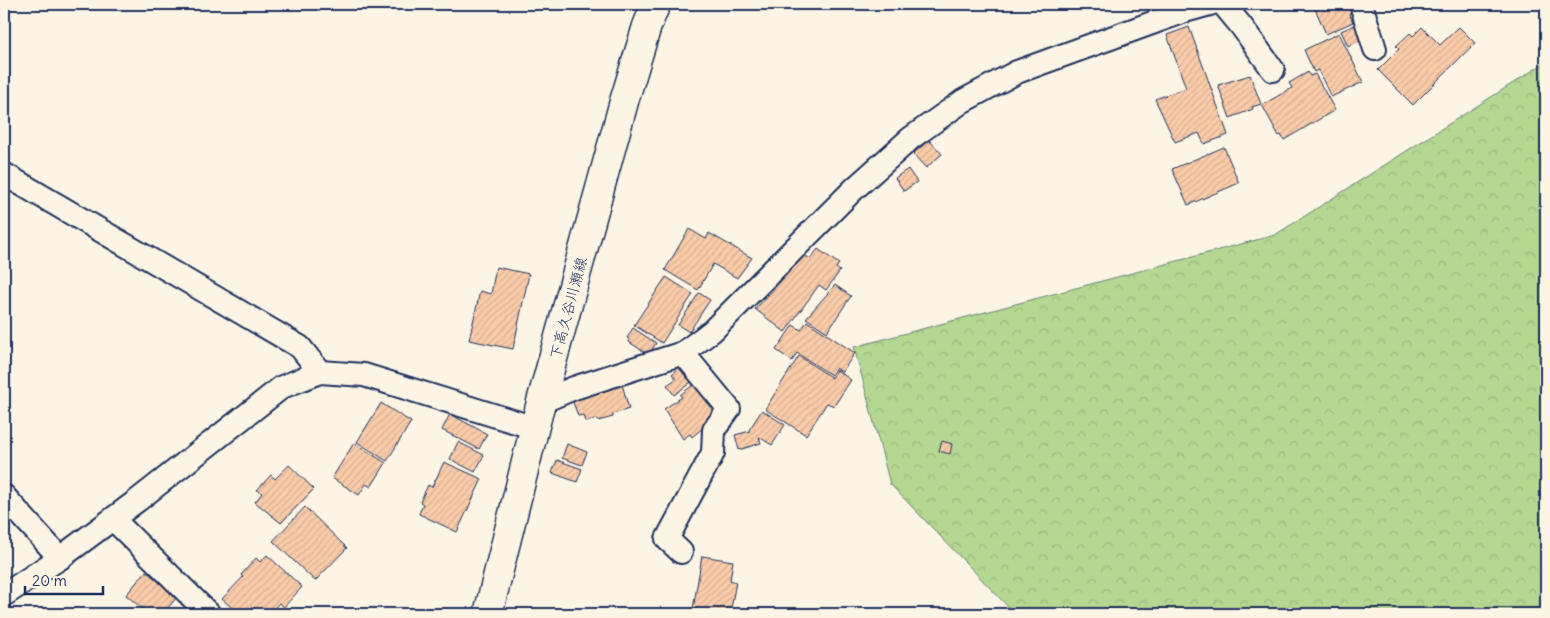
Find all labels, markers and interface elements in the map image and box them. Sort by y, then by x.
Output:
street label: 下高久谷川瀬線 [545,255,591,361]
scale bar [25,563,102,595]
text: 20 m [32,571,67,590]

